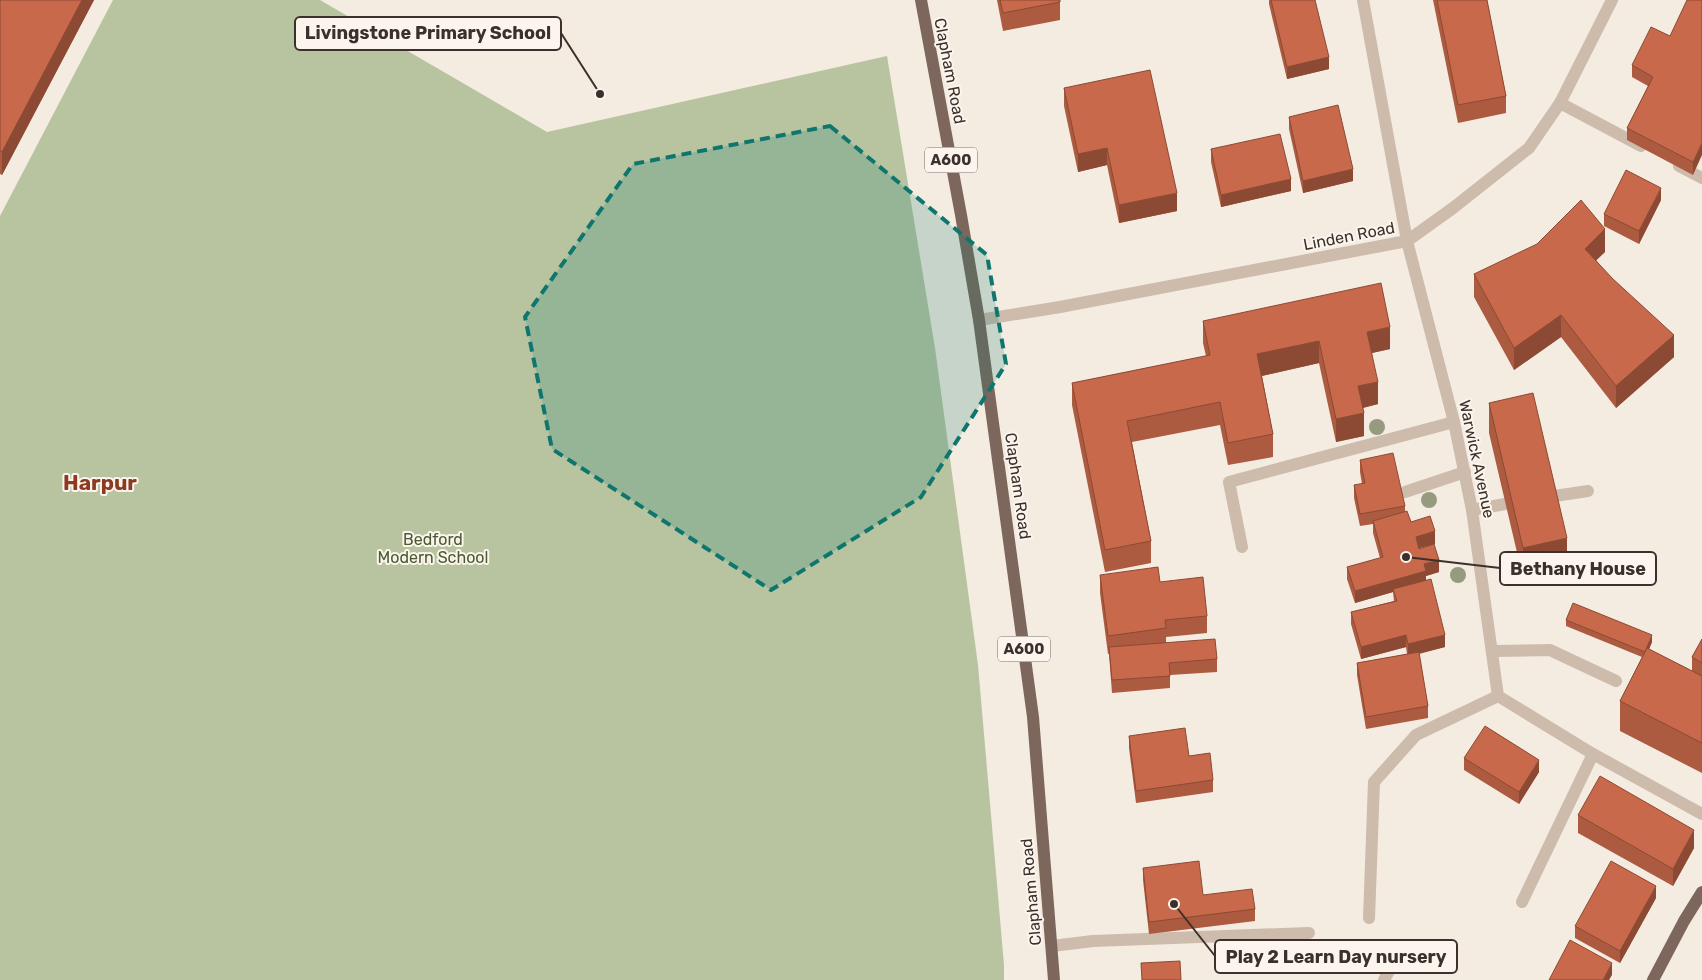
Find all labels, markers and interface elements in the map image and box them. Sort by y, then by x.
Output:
street label: Clapham Road [930,16,970,126]
callout: Livingstone Primary School [295,17,561,50]
text: Livingstone Primary School [305,22,551,44]
road number: A600 [925,148,977,172]
street label: Linden Road [1302,218,1396,254]
street label: Warwick Avenue [1455,398,1499,520]
street label: Clapham Road [1001,431,1035,541]
district label: Harpur [63,470,137,495]
park label: Bedford Modern School [378,530,488,567]
callout: Bethany House [1500,552,1656,585]
text: Bethany House [1510,558,1646,580]
road number: A600 [998,636,1050,662]
street label: Clapham Road [1017,838,1045,946]
callout: Play 2 Learn Day nursery [1215,940,1457,973]
text: Play 2 Learn Day nursery [1225,946,1447,968]

